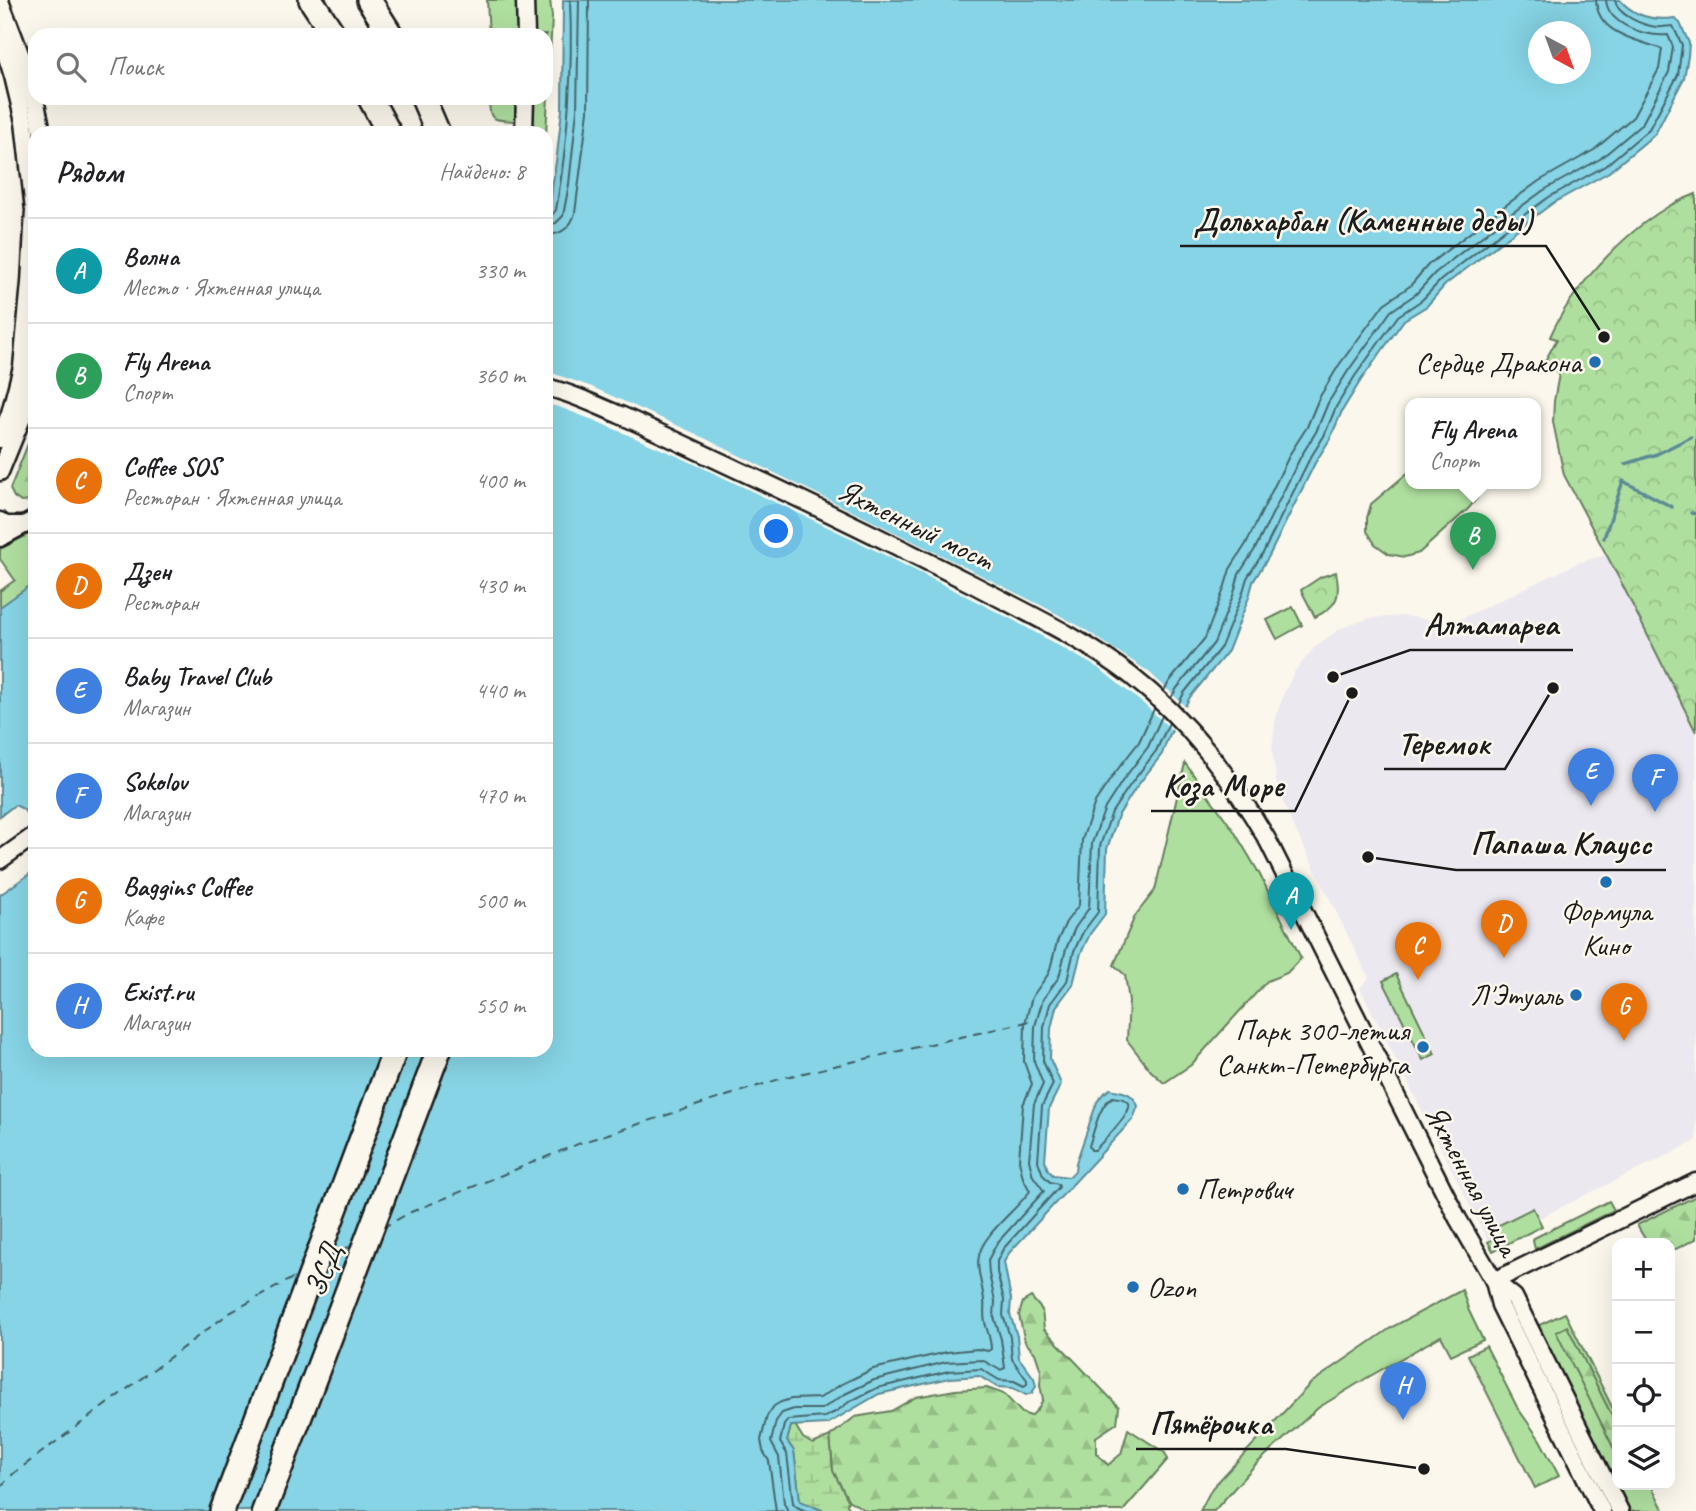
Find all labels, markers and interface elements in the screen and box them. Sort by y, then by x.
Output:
north arrow [1528,21,1591,84]
search box [28,28,553,105]
icon: search [52,48,90,86]
text: Поиск [108,50,163,83]
text: Рядом [56,153,123,191]
text: Найдено: 8 [439,157,525,186]
callout: Дольхарбан (Каменные деды) [1180,193,1546,246]
text: Дольхарбан (Каменные деды) [1193,200,1535,241]
text: Волна [123,240,179,273]
text: A [73,256,85,285]
text: 330 m [476,256,525,285]
text: Место · Яхтенная улица [123,273,320,302]
place label: Сердце Дракона [1416,343,1583,381]
text: Fly Arena [123,345,209,378]
marker: Сердце Дракона [1587,354,1603,370]
text: B [73,361,85,390]
text: 360 m [476,361,525,390]
text: Спорт [123,378,173,407]
popup [1405,398,1541,489]
text: Fly Arena [1430,413,1516,446]
text: Спорт [1430,446,1479,475]
text: Coffee SOS [123,450,220,483]
text: C [74,466,84,495]
text: 400 m [476,466,525,495]
street label: Яхтенный мост [832,471,1001,580]
text: Ресторан · Яхтенная улица [123,483,341,512]
pin: B [1450,512,1496,570]
your location [759,514,793,548]
text: Дзен [123,555,171,588]
text: D [72,571,86,600]
text: 430 m [476,571,525,600]
text: Ресторан [123,588,199,617]
callout: Алтамареа [1410,597,1573,650]
text: Алтамареа [1424,604,1561,645]
text: Baby Travel Club [123,660,271,693]
text: E [73,676,85,705]
text: 440 m [476,676,525,705]
text: Магазин [123,693,190,722]
callout: Теремок [1384,716,1505,769]
text: Теремок [1398,723,1492,764]
pin: E [1568,748,1614,806]
pin: F [1632,754,1678,812]
callout: Коза Море [1151,758,1295,811]
text: Sokolov [123,765,187,798]
text: Коза Море [1163,765,1286,807]
text: F [74,781,84,810]
text: 470 m [476,781,525,810]
text: Магазин [123,798,190,827]
callout: Папаша Клаусс [1456,817,1666,870]
text: Папаша Клаусс [1471,823,1653,864]
text: Baggins Coffee [123,870,252,903]
pin: A [1268,872,1314,930]
marker: Формула Кино [1598,874,1614,890]
text: G [73,886,85,915]
text: 500 m [476,886,525,915]
place label: Формула Кино [1560,892,1654,964]
pin: D [1481,900,1527,958]
text: Кафе [123,903,164,932]
pin: C [1395,922,1441,980]
text: Exist.ru [123,975,193,1008]
place label: Л'Этуаль [1470,976,1564,1014]
pin: G [1601,983,1647,1041]
marker: Л'Этуаль [1568,987,1584,1003]
text: H [72,991,86,1020]
text: 550 m [476,991,525,1020]
text: Магазин [123,1008,190,1037]
place label: Парк 300-летия Санкт-Петербурга [1216,1011,1412,1083]
marker: Парк 300-летия Санкт-Петербурга [1415,1039,1431,1055]
street label: Яхтенная улица [1416,1098,1529,1264]
place label: Петрович [1197,1170,1295,1208]
marker: Петрович [1175,1181,1191,1197]
street label: ЗСД [296,1236,351,1302]
map controls [1612,1238,1675,1490]
button: + [1612,1238,1675,1301]
place label: Ozon [1147,1268,1197,1306]
marker: Ozon [1125,1279,1141,1295]
button: − [1612,1301,1675,1364]
pin: H [1380,1362,1426,1420]
button: locate [1612,1364,1675,1427]
callout: Пятёрочка [1136,1396,1286,1449]
text: Пятёрочка [1150,1403,1274,1444]
button: layers [1612,1427,1675,1490]

